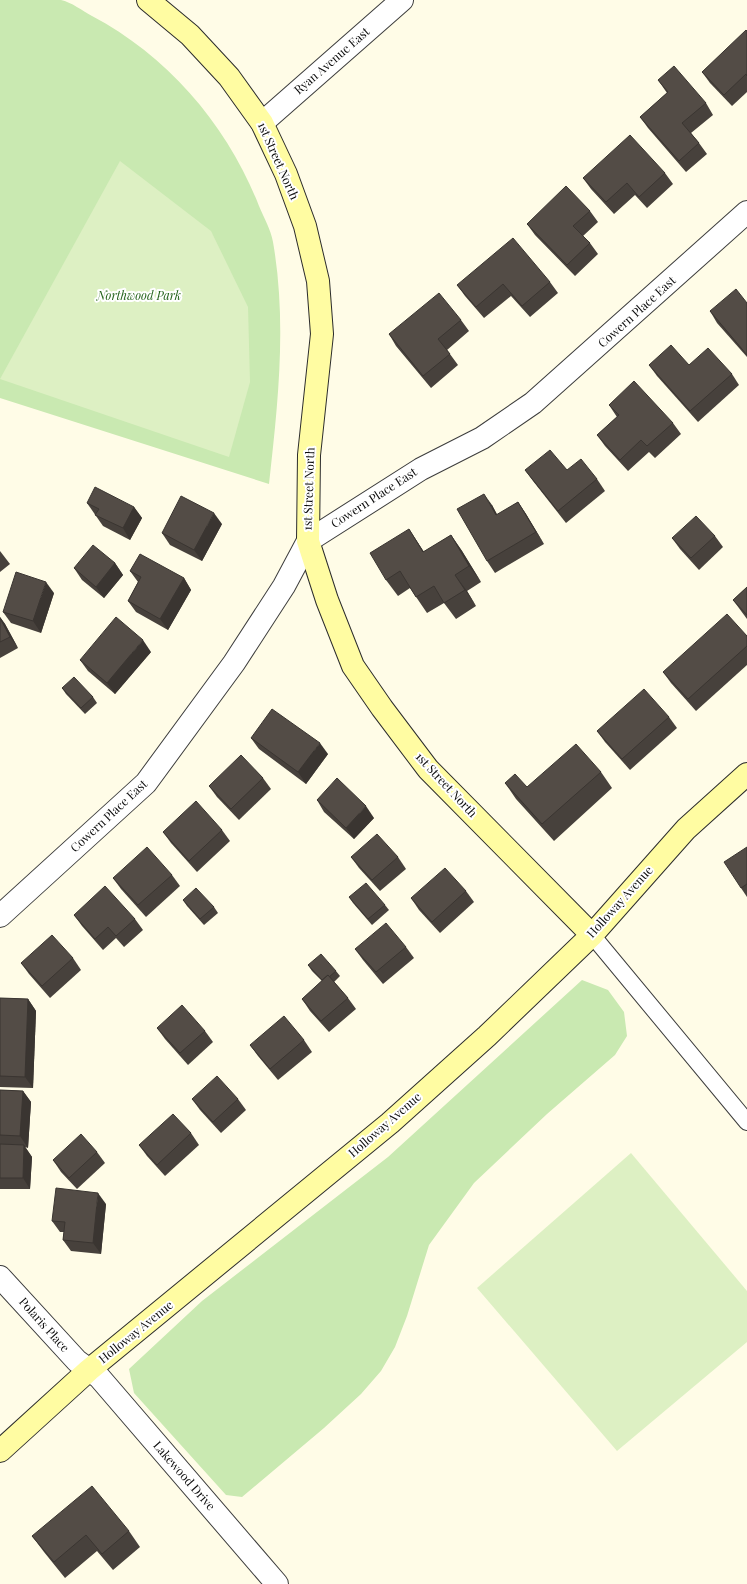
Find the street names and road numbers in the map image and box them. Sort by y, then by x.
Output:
street label: Ryan Avenue East [290,23,373,97]
street label: 1st Street North [255,119,303,202]
street label: Cowern Place East [594,272,679,351]
street label: 1st Street North [299,447,317,531]
street label: Cowern Place East [327,463,420,531]
street label: 1st Street North [412,748,481,820]
street label: Cowern Place East [66,775,151,855]
street label: Holloway Avenue [583,862,656,941]
street label: Holloway Avenue [345,1088,424,1160]
street label: Polaris Place [16,1294,74,1355]
street label: Holloway Avenue [95,1296,176,1366]
street label: Lakewood Drive [150,1437,219,1513]

